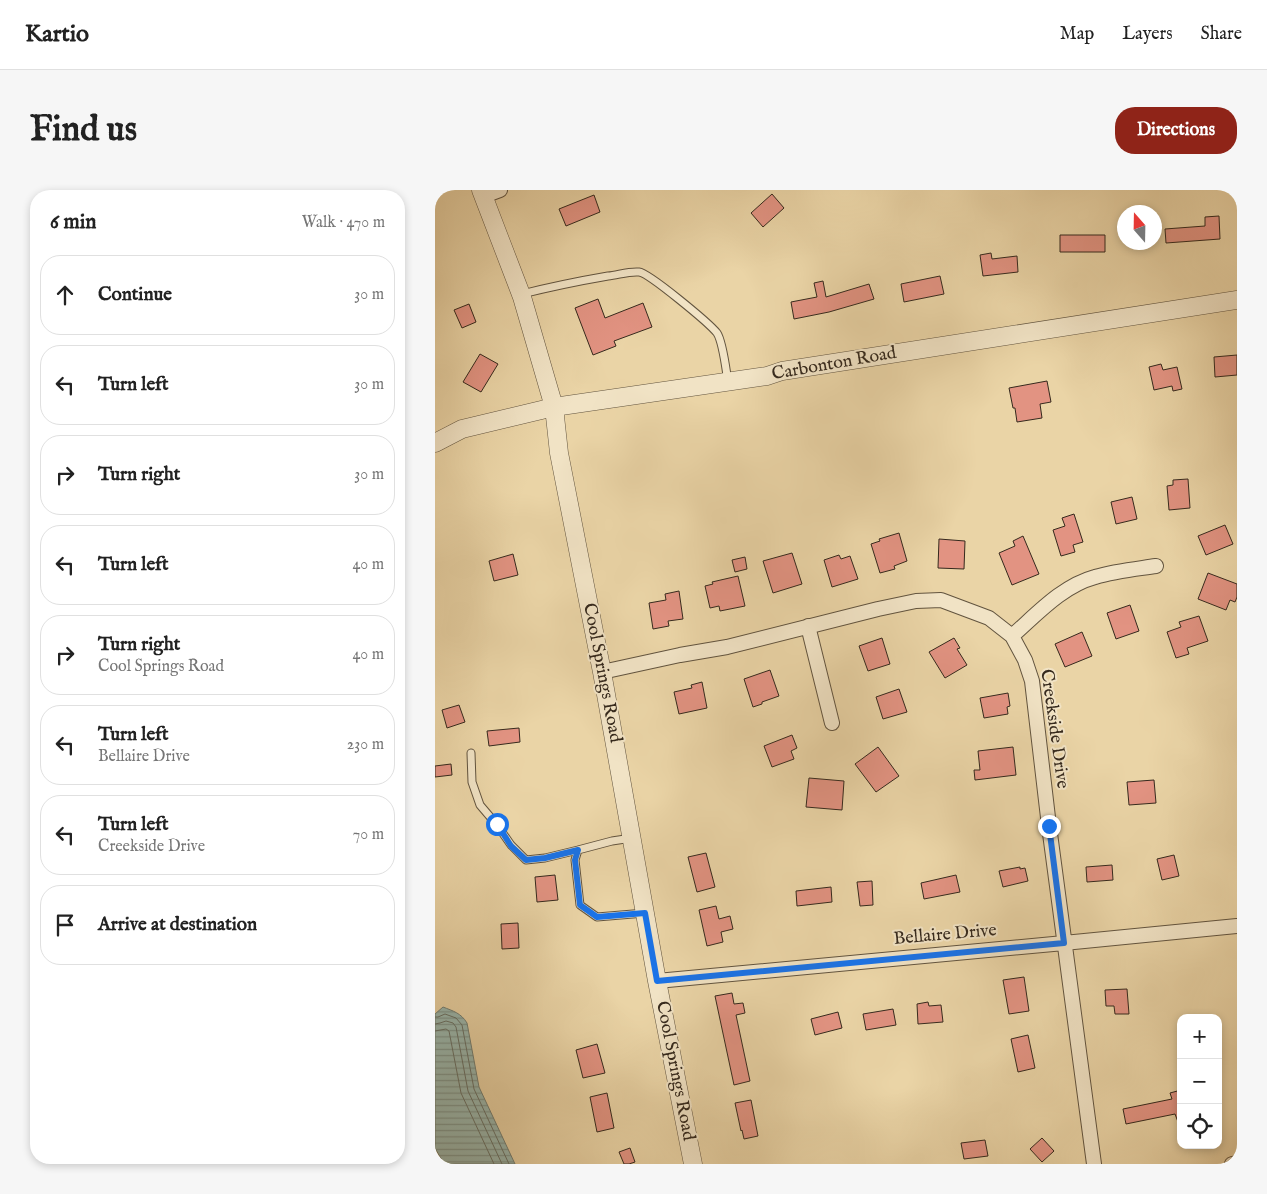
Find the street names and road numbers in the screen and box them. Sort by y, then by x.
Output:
street label: Carbonton Road [770,342,898,386]
street label: Cool Springs Road [577,601,627,745]
street label: Creekside Drive [1034,668,1074,790]
street label: Bellaire Drive [893,919,997,951]
street label: Cool Springs Road [650,999,700,1143]

